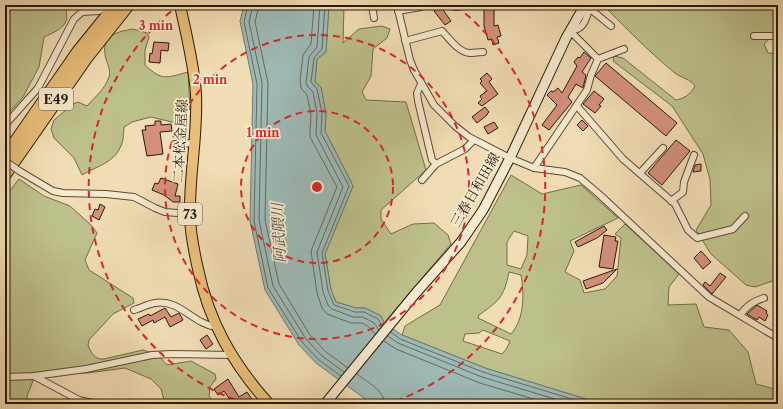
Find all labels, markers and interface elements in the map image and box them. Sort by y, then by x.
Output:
text: 3 min [139,18,174,33]
text: 2 min [193,72,228,87]
road number: E49 [39,88,73,110]
street label: 二本松金屋線 [169,99,191,183]
text: 1 min [247,125,280,140]
street label: 三春日和田線 [446,149,504,231]
centre of rings [310,180,324,194]
water label: 阿武隈川 [267,201,290,263]
road number: 73 [178,203,202,225]

